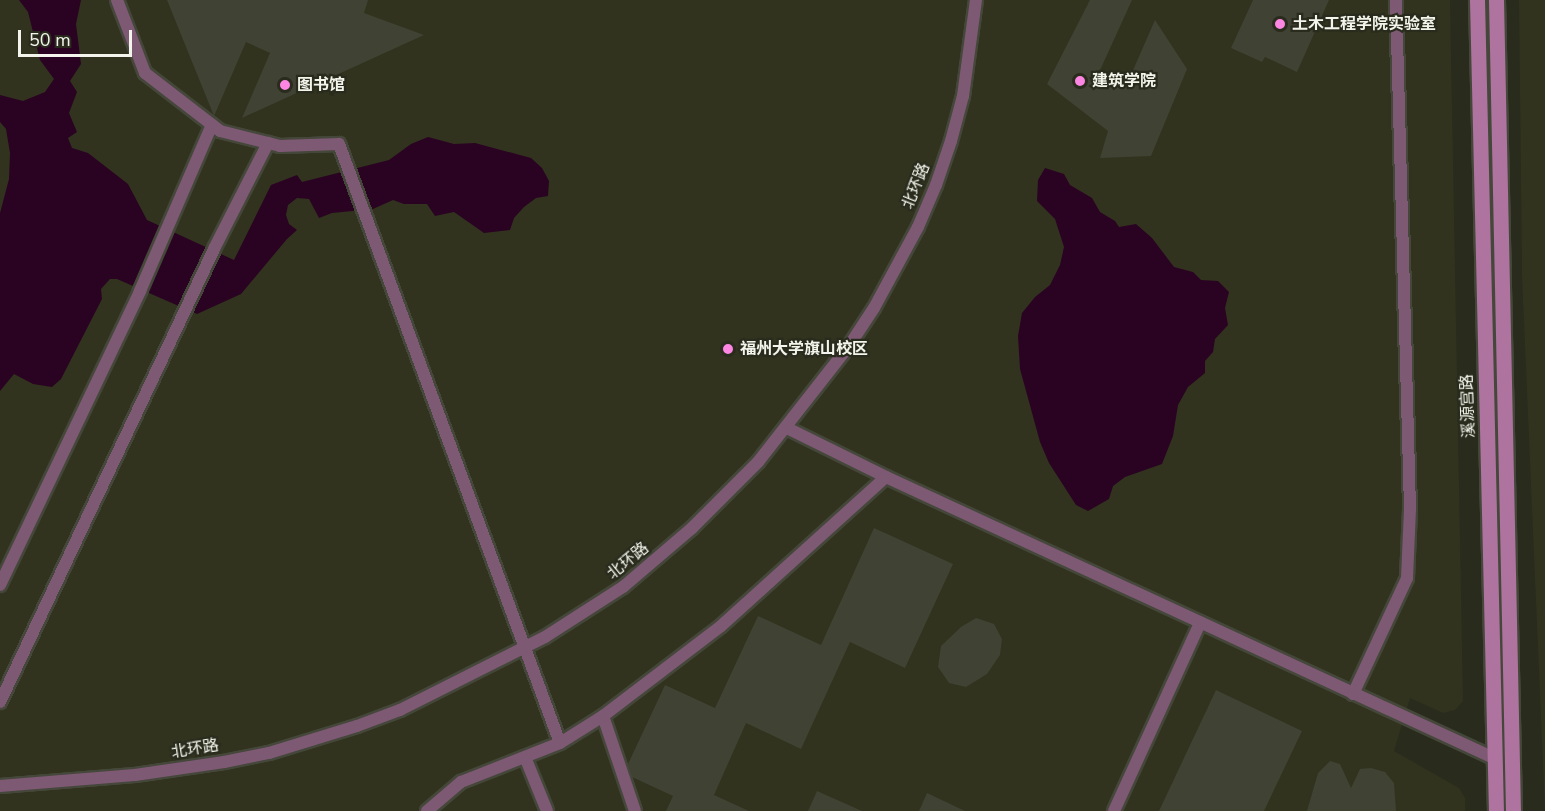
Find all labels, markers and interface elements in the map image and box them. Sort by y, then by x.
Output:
place label: 土木工程学院实验室 [1292,14,1436,34]
marker: 土木工程学院实验室 [1273,17,1287,31]
scale bar [21,18,135,56]
text: 50 m [29,28,71,52]
place label: 建筑学院 [1092,71,1156,91]
marker: 建筑学院 [1073,74,1087,88]
place label: 图书馆 [297,75,345,95]
marker: 图书馆 [278,78,292,92]
street label: 北环路 [898,160,934,212]
place label: 福州大学旗山校区 [740,339,868,359]
marker: 福州大学旗山校区 [721,342,735,356]
street label: 溪源宫路 [1457,374,1479,438]
street label: 北环路 [603,538,653,584]
street label: 北环路 [170,736,220,762]

